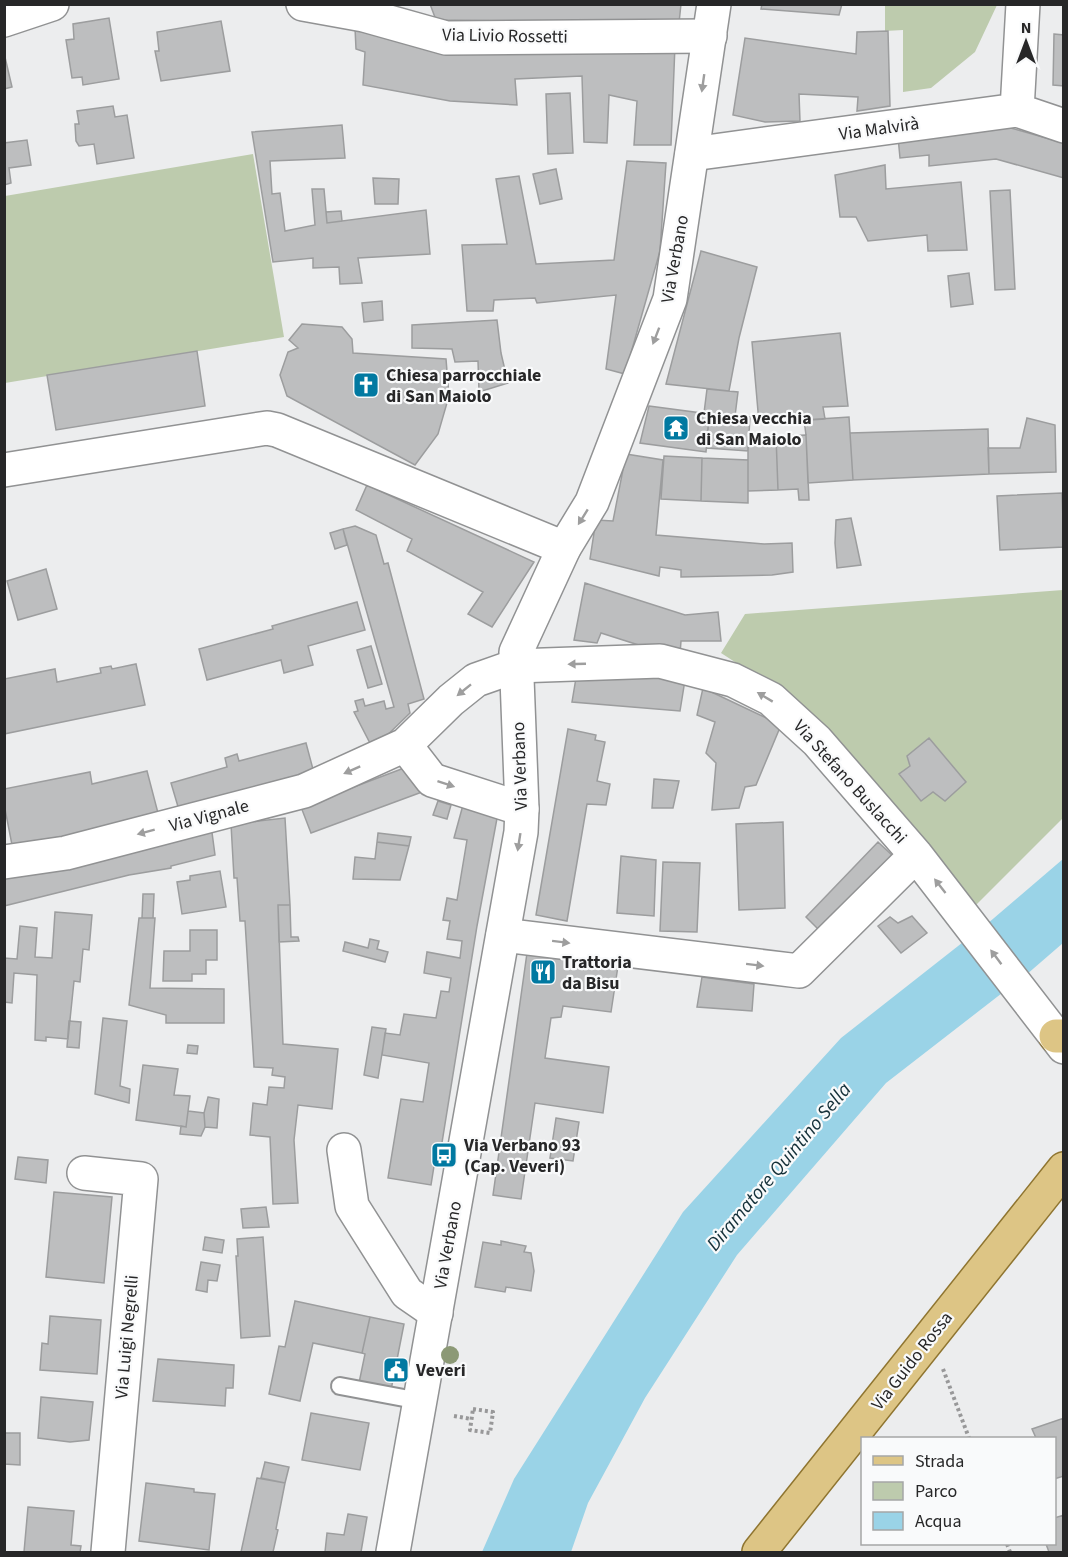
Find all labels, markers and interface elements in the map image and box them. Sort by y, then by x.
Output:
north arrow [996,12,1056,72]
text: N [1021,17,1031,39]
street label: Via Livio Rossetti [442,22,568,50]
one-way arrow [698,74,707,93]
street label: Via Malvirà [837,111,921,147]
street label: Via Verbano [655,213,695,305]
one-way arrow [651,327,660,345]
place label: Chiesa parrocchiale di San Maiolo [386,363,541,409]
church icon: Chiesa parrocchiale di San Maiolo [351,370,381,400]
place label: Chiesa vecchia di San Maiolo [696,406,812,452]
temple icon: Chiesa vecchia di San Maiolo [661,413,691,443]
one-way arrow [578,509,589,525]
one-way arrow [568,659,587,668]
one-way arrow [456,684,471,696]
one-way arrow [756,692,773,702]
street label: Via Stefano Buslacchi [787,714,913,850]
street label: Via Verbano [506,721,534,811]
one-way arrow [343,765,360,774]
one-way arrow [437,780,455,790]
street label: Via Vignale [166,793,252,839]
one-way arrow [136,828,154,837]
one-way arrow [514,833,523,852]
one-way arrow [935,878,947,893]
one-way arrow [552,937,571,947]
one-way arrow [989,949,1002,965]
place label: Trattoria da Bisu [562,950,632,996]
restaurant icon: Trattoria da Bisu [528,957,558,987]
one-way arrow [746,961,765,970]
water label: Diramatore Quintino Sella [700,1077,858,1257]
place label: Via Verbano 93 (Cap. Veveri) [463,1133,581,1179]
bus stop icon: Via Verbano 93 (Cap. Veveri) [429,1140,459,1170]
street label: Via Verbano [428,1199,468,1291]
street label: Via Luigi Negrelli [109,1274,145,1400]
street label: Via Guido Rossa [866,1306,958,1416]
public building icon: Veveri [381,1355,411,1385]
place label: Veveri [415,1358,466,1383]
legend [861,1437,1056,1545]
text: Strada [915,1449,964,1474]
text: Parco [915,1479,957,1504]
text: Acqua [915,1509,961,1534]

